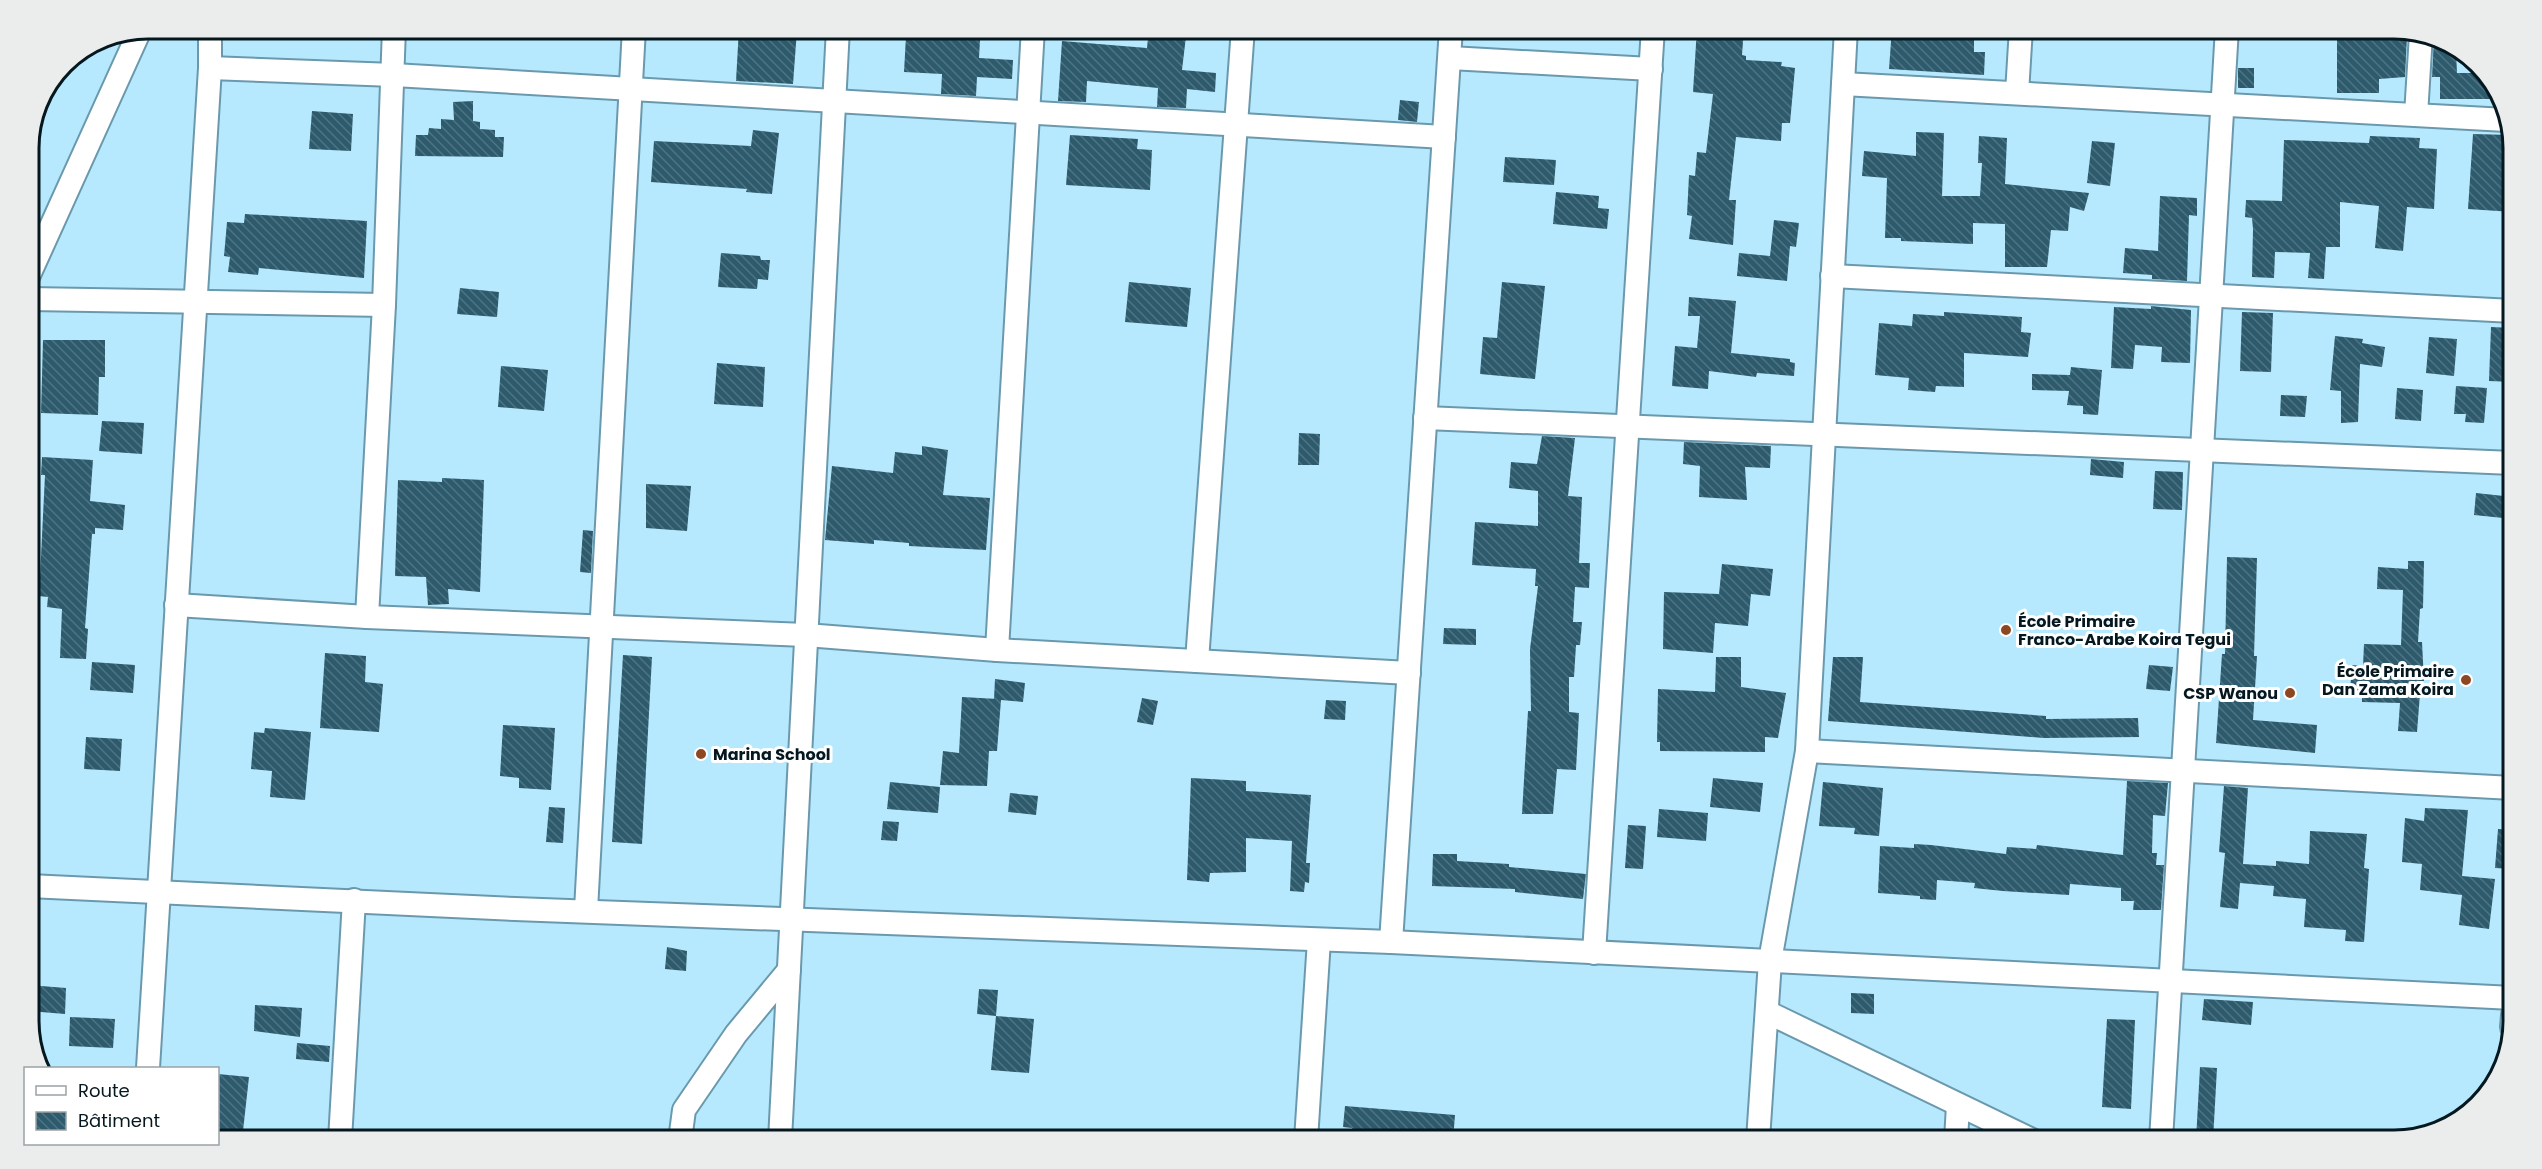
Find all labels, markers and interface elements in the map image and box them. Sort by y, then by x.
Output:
place label: École Primaire Franco-Arabe Koira Tegui [2018,610,2231,651]
marker: École Primaire Franco-Arabe Koira Tegui [1999,623,2013,637]
place label: École Primaire Dan Zama Koira [2322,660,2454,701]
marker: École Primaire Dan Zama Koira [2459,673,2473,687]
place label: CSP Wanou [2183,682,2278,705]
marker: CSP Wanou [2283,686,2297,700]
place label: Marina School [713,743,831,766]
marker: Marina School [694,747,708,761]
legend [24,1067,219,1145]
text: Route [78,1078,130,1103]
text: Bâtiment [78,1108,160,1133]

